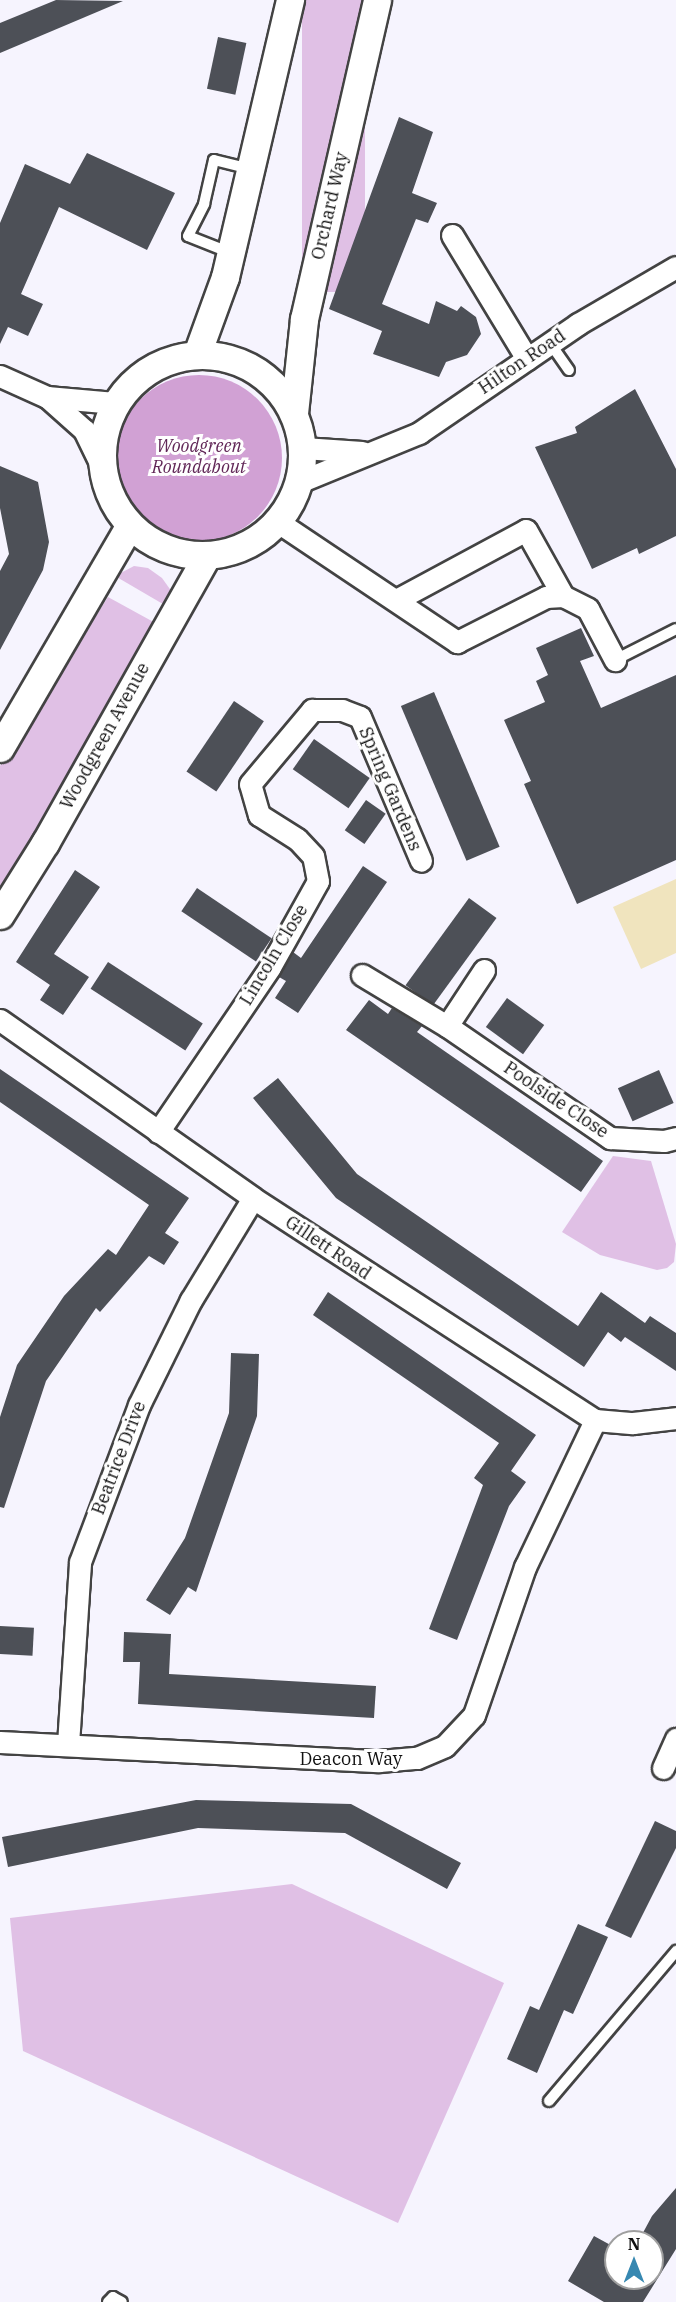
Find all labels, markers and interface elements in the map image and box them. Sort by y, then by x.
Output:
street label: Orchard Way [307,150,353,262]
street label: Hilton Road [474,325,570,399]
park label: Woodgreen Roundabout [152,436,246,478]
street label: Woodgreen Avenue [56,659,154,813]
street label: Spring Gardens [354,724,426,854]
street label: Lincoln Close [235,901,313,1009]
street label: Poolside Close [500,1057,612,1143]
street label: Gillett Road [281,1211,375,1285]
street label: Beatrice Drive [87,1398,151,1518]
street label: Deacon Way [300,1748,402,1770]
north arrow [604,2230,664,2290]
text: N [628,2234,640,2254]

